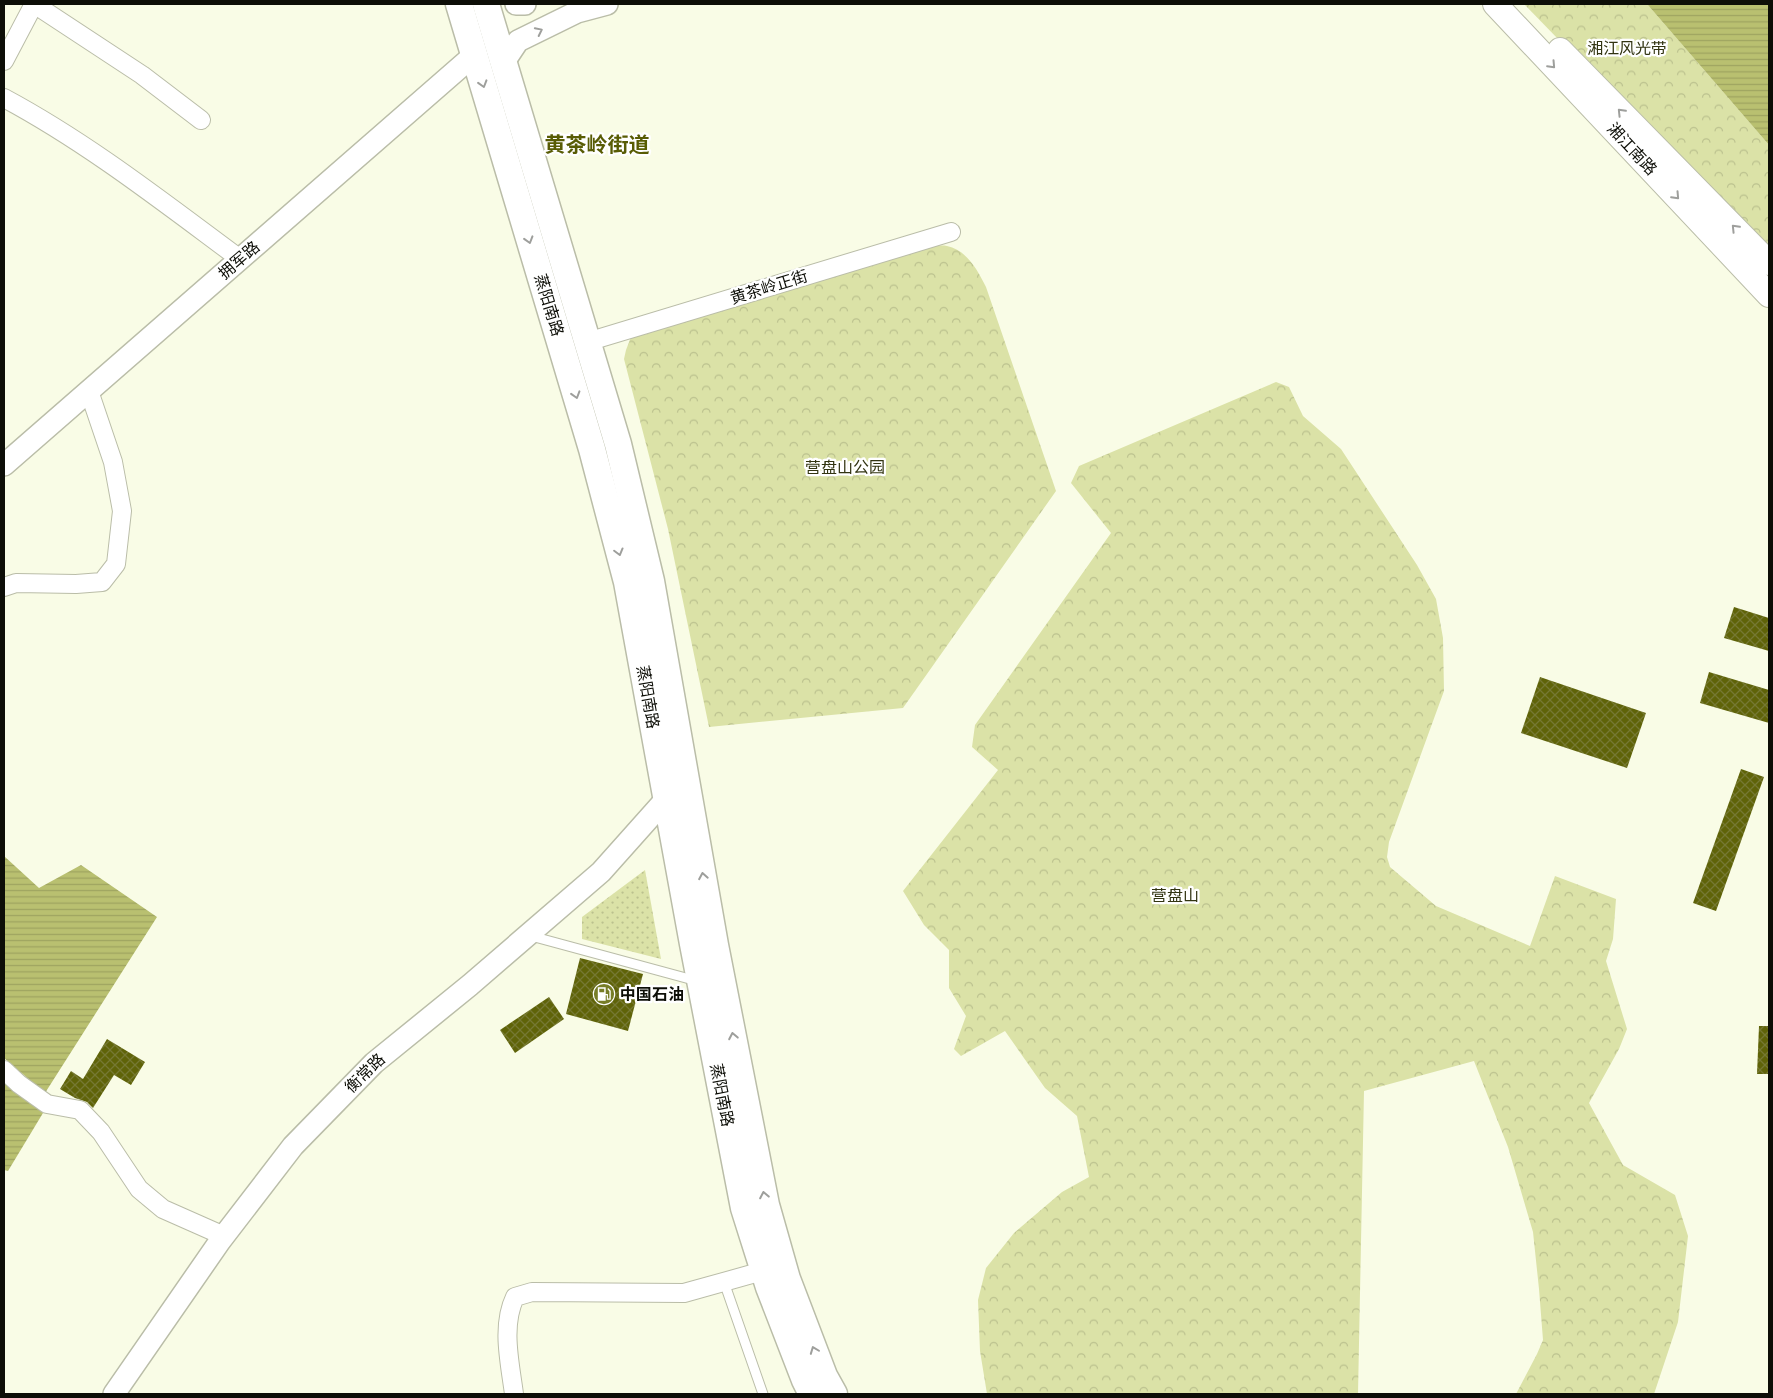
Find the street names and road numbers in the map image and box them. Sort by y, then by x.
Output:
street label: 湘江南路 [1602,118,1662,180]
street label: 拥军路 [214,236,264,284]
street label: 黄茶岭正街 [728,265,810,309]
street label: 蒸阳南路 [530,271,568,339]
street label: 蒸阳南路 [632,664,664,730]
street label: 衡常路 [340,1049,390,1097]
street label: 蒸阳南路 [706,1062,738,1128]

